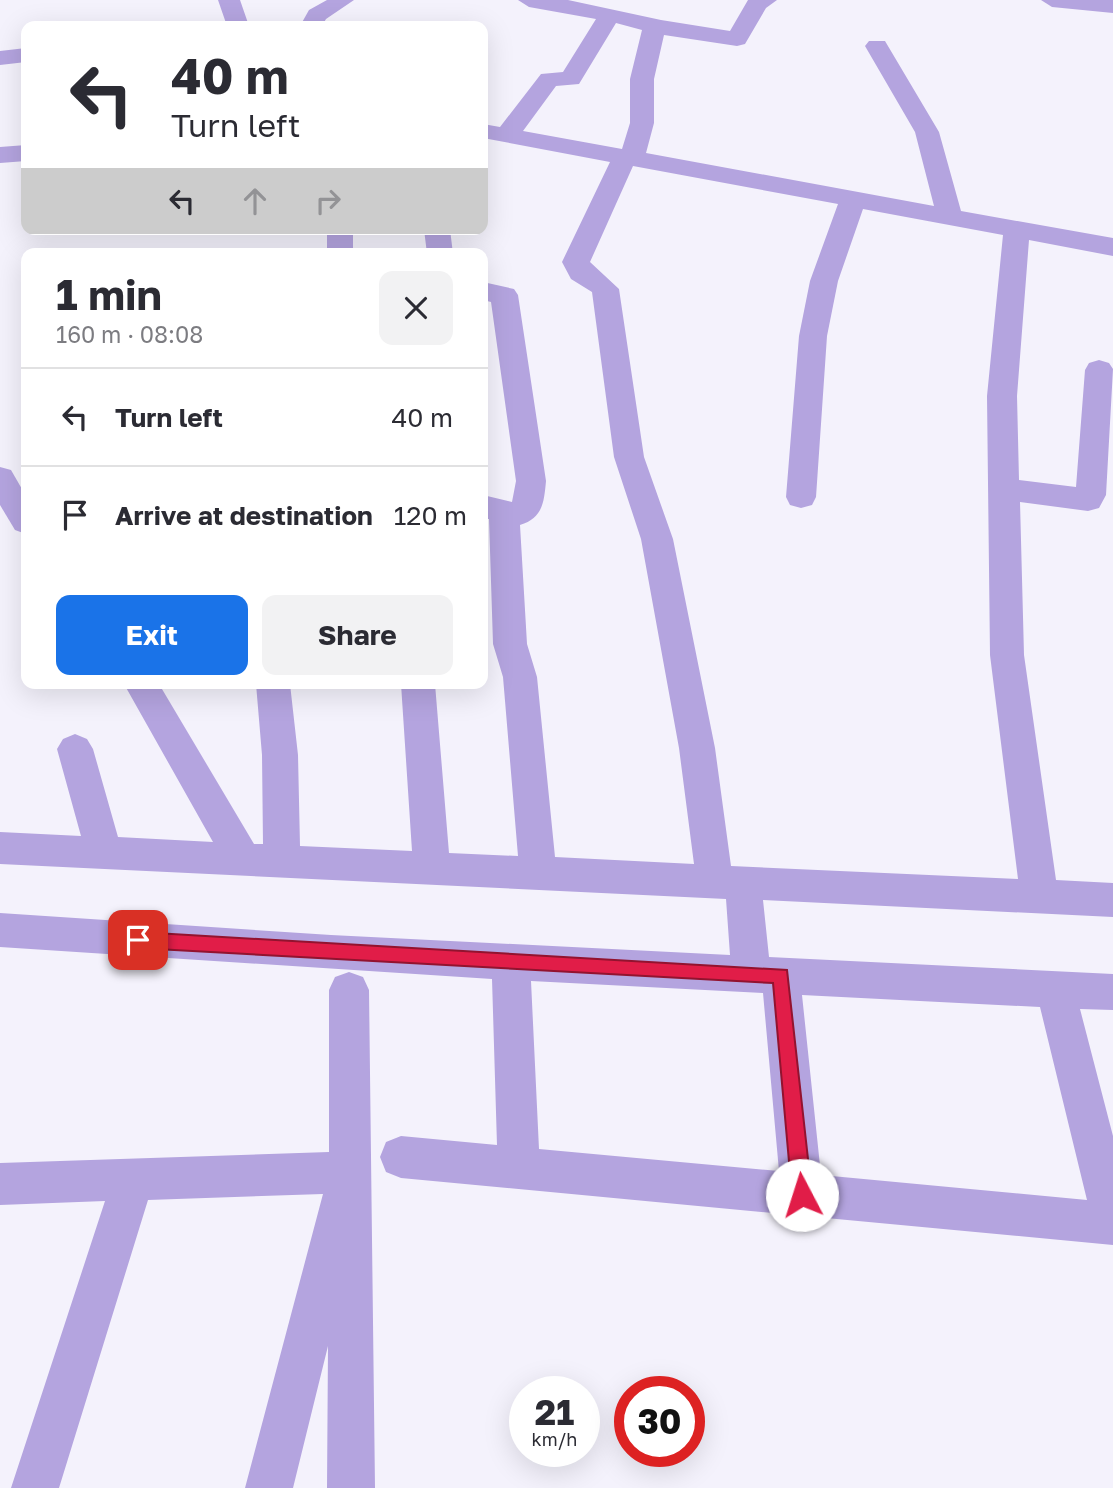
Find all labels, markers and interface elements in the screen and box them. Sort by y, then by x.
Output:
text: 40 m [171,46,289,105]
icon: left [56,49,147,140]
text: Turn left [171,106,300,144]
icon: left [163,182,201,220]
icon: ahead [236,182,274,220]
icon: right [309,182,347,220]
text: 1 min [56,269,162,319]
button: close [379,271,453,345]
text: 160 m · 08:08 [56,320,203,348]
icon: left [56,398,94,436]
text: Turn left [115,402,223,433]
text: 40 m [392,402,453,433]
icon: arrive [56,496,94,534]
text: Arrive at destination [115,500,373,531]
text: 120 m [394,500,467,531]
button: Exit [56,595,248,675]
button: Share [262,595,453,675]
pin [108,910,168,970]
icon: arrive [119,921,157,959]
position arrow [765,1158,839,1232]
speed limit sign: 30 [614,1376,705,1467]
text: 21 [535,1391,574,1433]
text: km/h [532,1428,577,1450]

